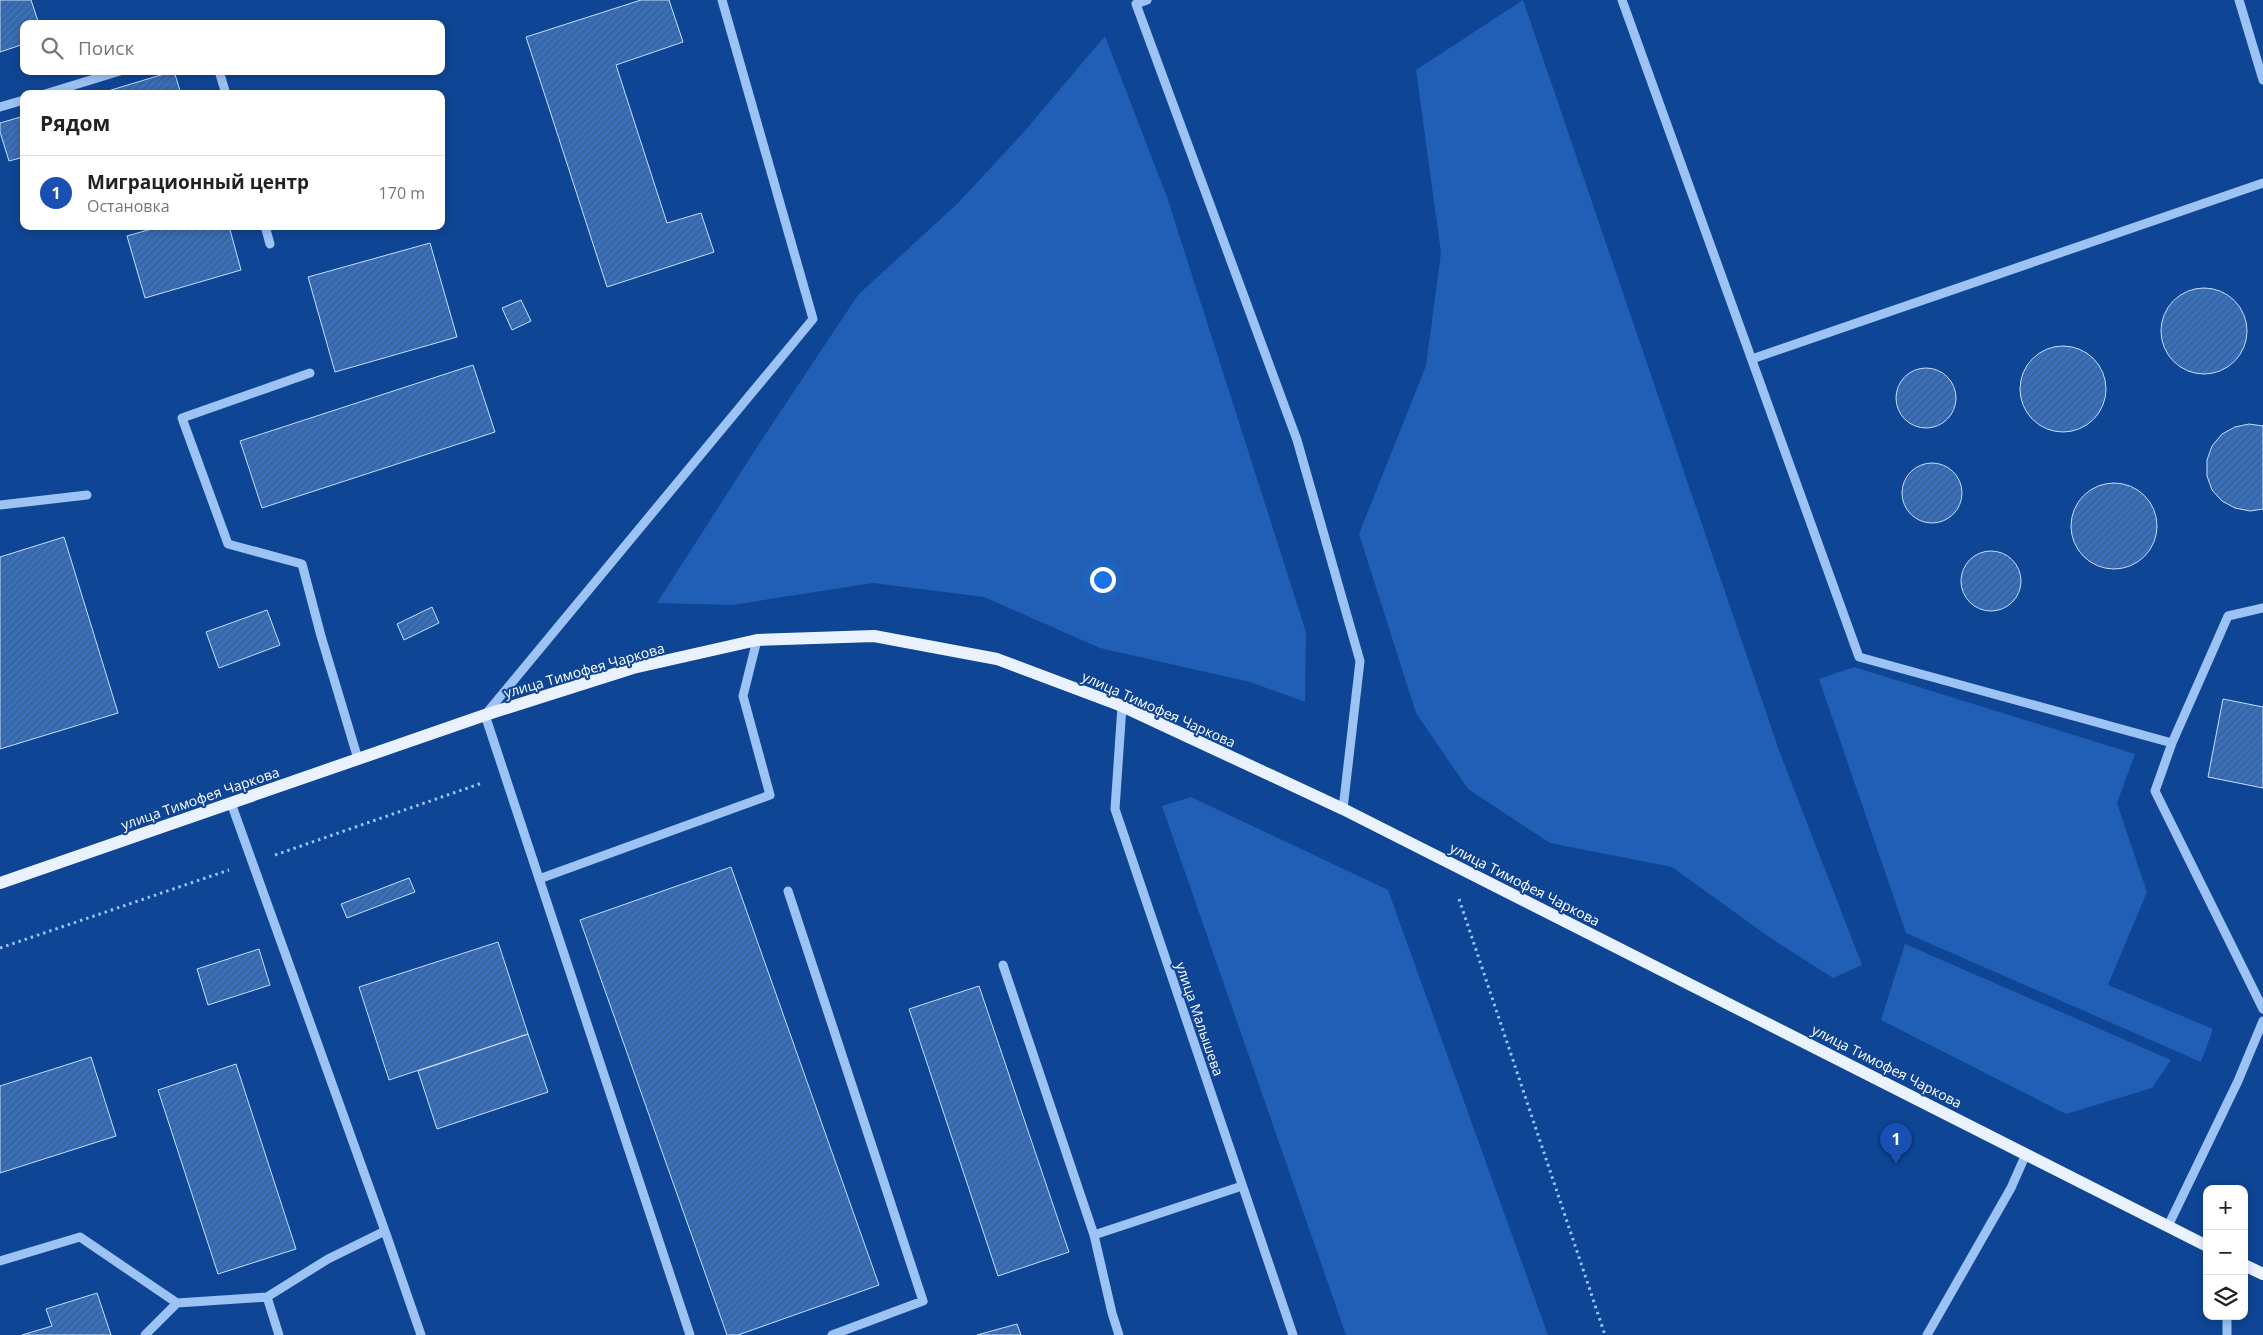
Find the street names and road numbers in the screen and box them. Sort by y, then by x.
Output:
street label: улица Тимофея Чаркова [501,638,667,702]
street label: улица Тимофея Чаркова [1079,667,1239,751]
street label: улица Тимофея Чаркова [118,762,282,834]
street label: улица Тимофея Чаркова [1447,838,1603,930]
street label: улица Малышева [1172,959,1228,1079]
street label: улица Тимофея Чаркова [1809,1020,1965,1112]

